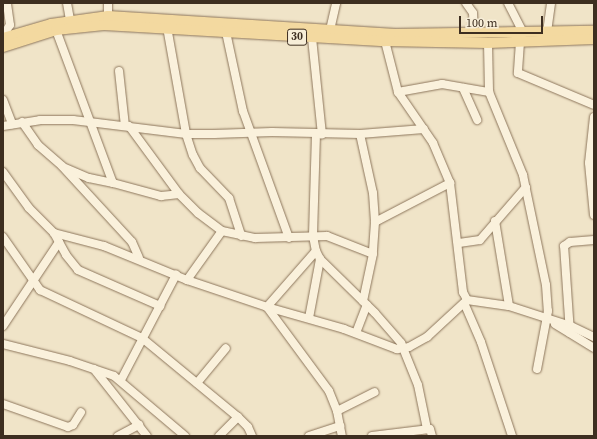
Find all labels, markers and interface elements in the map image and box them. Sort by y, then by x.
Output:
scale bar [461,8,545,34]
text: 100 m [466,15,498,31]
road number: 30 [287,28,307,46]

